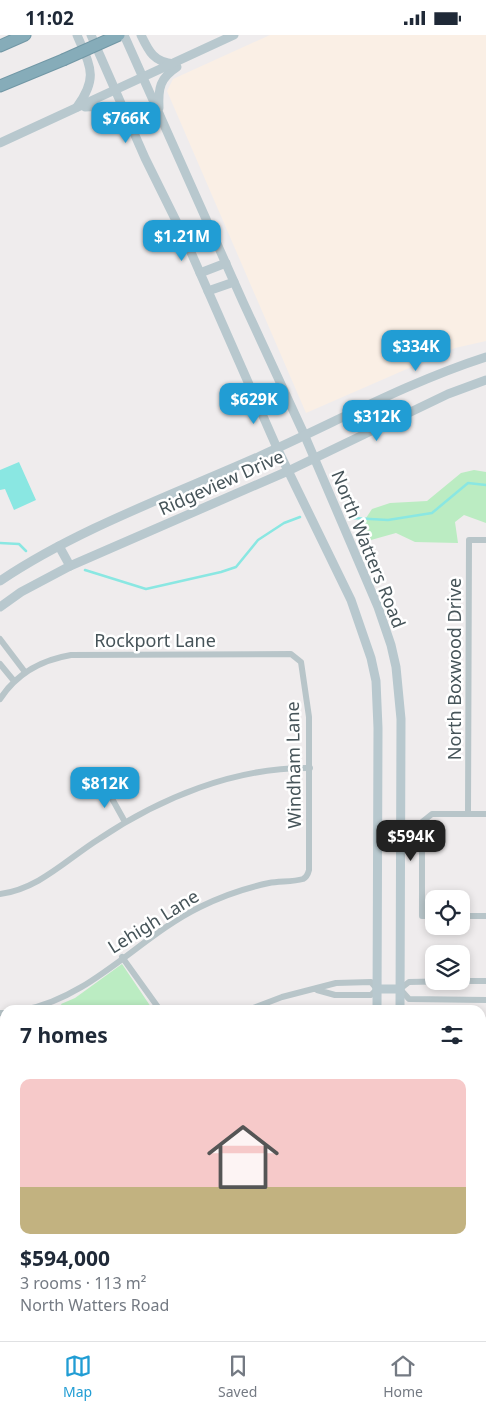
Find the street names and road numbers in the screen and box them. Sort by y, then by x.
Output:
street label: Ridgeview Drive [155,444,287,520]
street label: North Watters Road [326,467,412,631]
street label: North Boxwood Drive [442,578,466,760]
street label: Rockport Lane [94,628,216,652]
street label: Windham Lane [280,701,306,829]
street label: Lehigh Lane [103,884,203,958]

